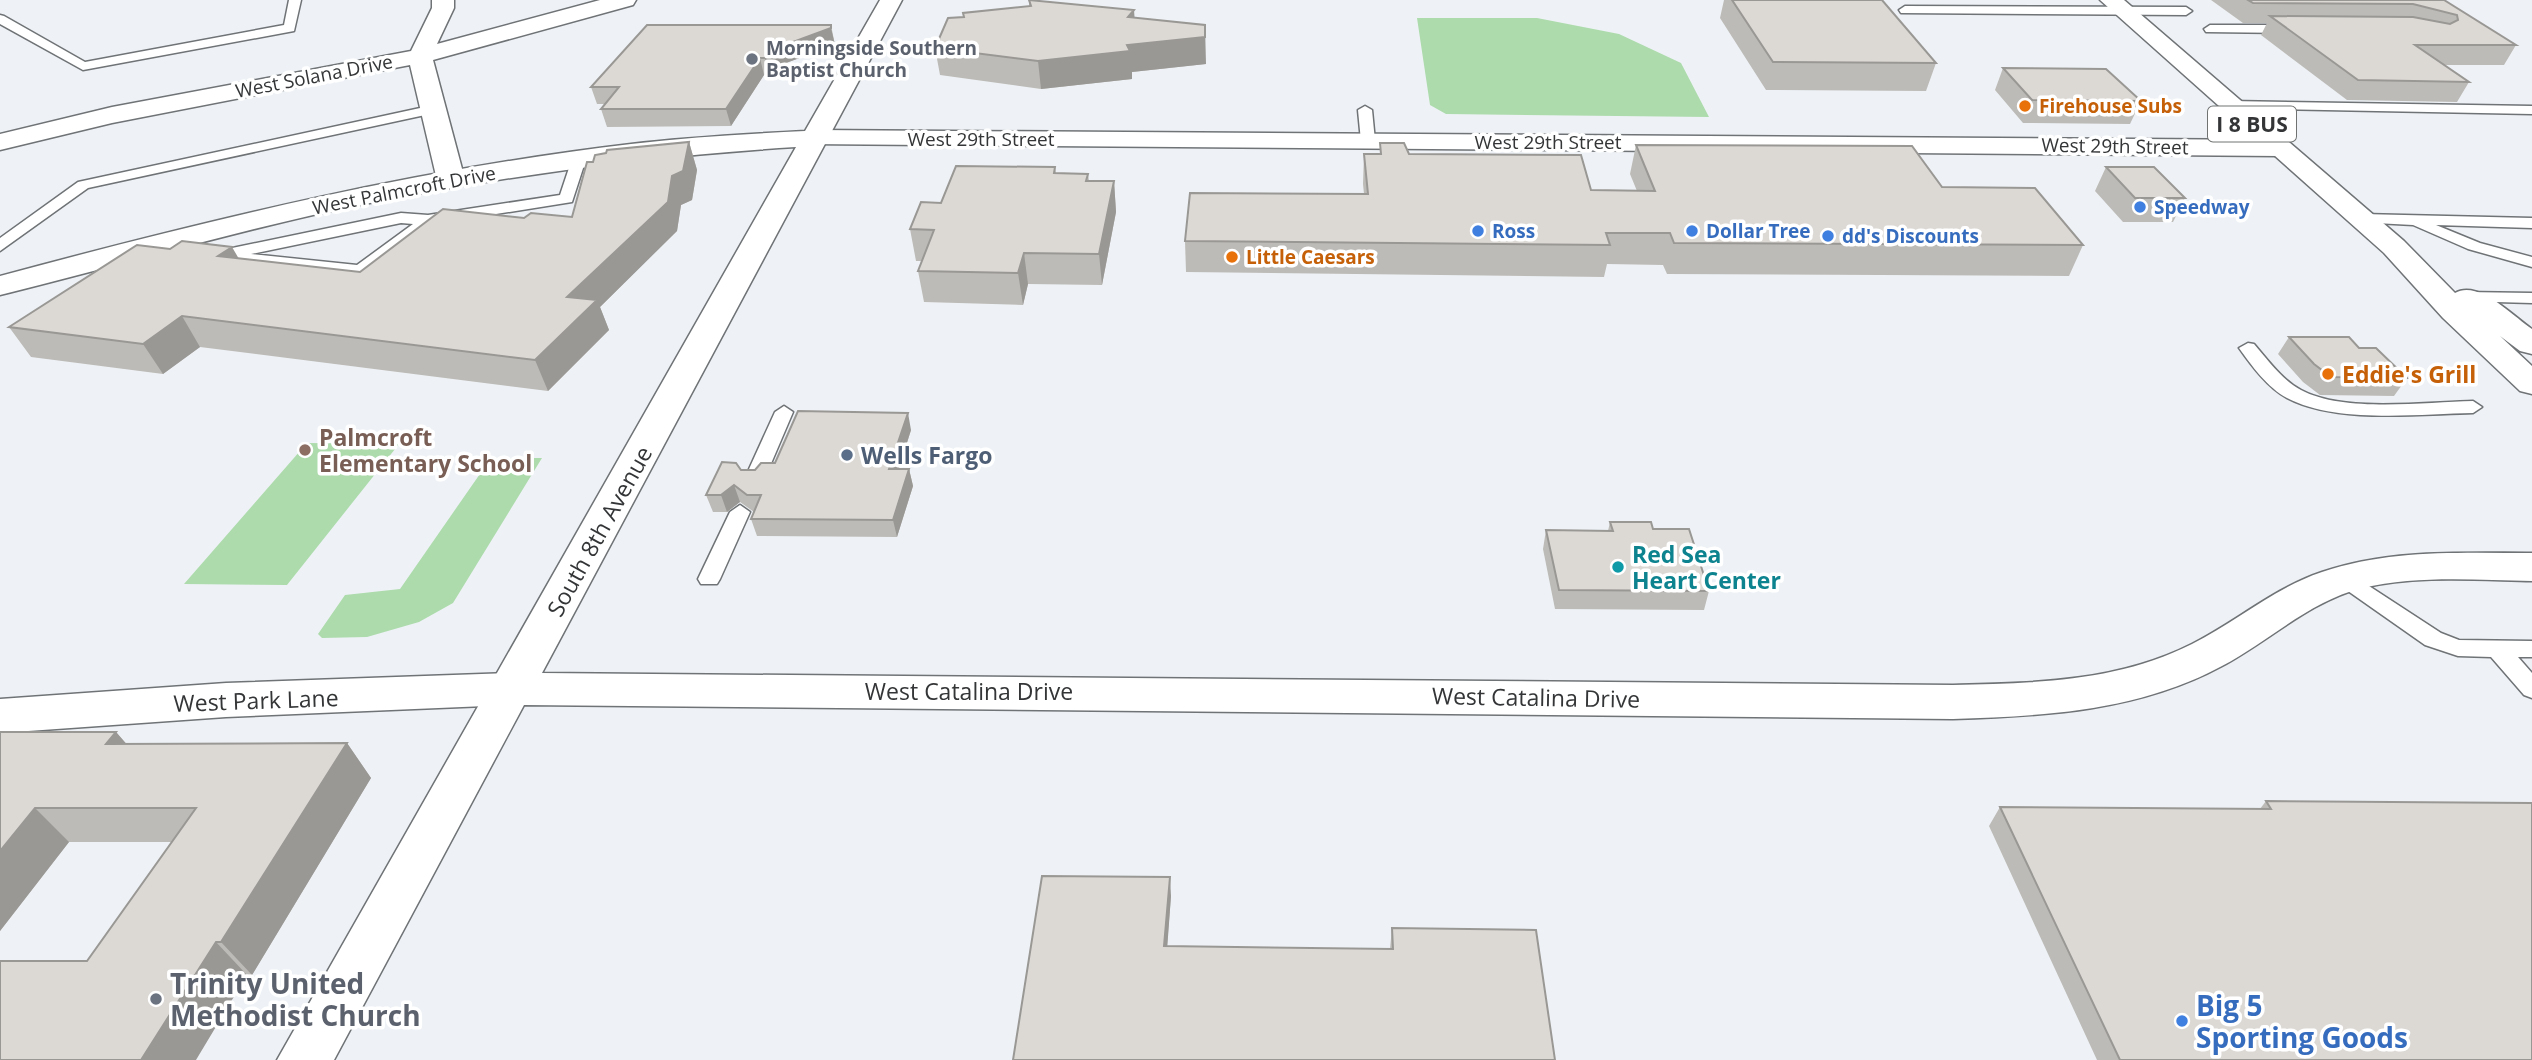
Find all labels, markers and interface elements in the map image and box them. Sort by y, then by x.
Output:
place label: Morningside Southern Baptist Church [766,35,977,83]
street label: West Solana Drive [233,48,395,104]
marker: Morningside Southern Baptist Church [744,51,760,67]
place label: Firehouse Subs [2039,93,2182,119]
marker: Firehouse Subs [2017,98,2033,114]
road number: I 8 BUS [2208,106,2296,142]
street label: West 29th Street [907,126,1055,152]
street label: West 29th Street [1474,129,1622,155]
street label: West 29th Street [2041,132,2189,160]
street label: West Palmcroft Drive [310,159,498,221]
place label: Speedway [2154,194,2250,220]
marker: Speedway [2132,199,2148,215]
place label: Ross [1492,218,1535,244]
place label: Dollar Tree [1706,218,1811,244]
marker: Ross [1470,223,1486,239]
marker: Dollar Tree [1684,223,1700,239]
place label: dd's Discounts [1842,223,1979,249]
marker: dd's Discounts [1820,228,1836,244]
place label: Little Caesars [1246,244,1375,270]
marker: Little Caesars [1224,249,1240,265]
place label: Eddie's Grill [2342,358,2476,390]
marker: Eddie's Grill [2320,366,2336,382]
place label: Palmcroft Elementary School [319,421,532,479]
place label: Wells Fargo [861,439,992,471]
street label: South 8th Avenue [539,440,659,622]
marker: Palmcroft Elementary School [297,442,313,458]
marker: Wells Fargo [839,447,855,463]
place label: Red Sea Heart Center [1632,538,1781,596]
marker: Red Sea Heart Center [1610,559,1626,575]
street label: West Catalina Drive [865,675,1073,707]
street label: West Catalina Drive [1432,679,1640,715]
street label: West Park Lane [173,681,339,719]
place label: Trinity United Methodist Church [170,964,421,1034]
place label: Big 5 Sporting Goods [2196,986,2408,1056]
marker: Trinity United Methodist Church [148,991,164,1007]
marker: Big 5 Sporting Goods [2174,1013,2190,1029]

